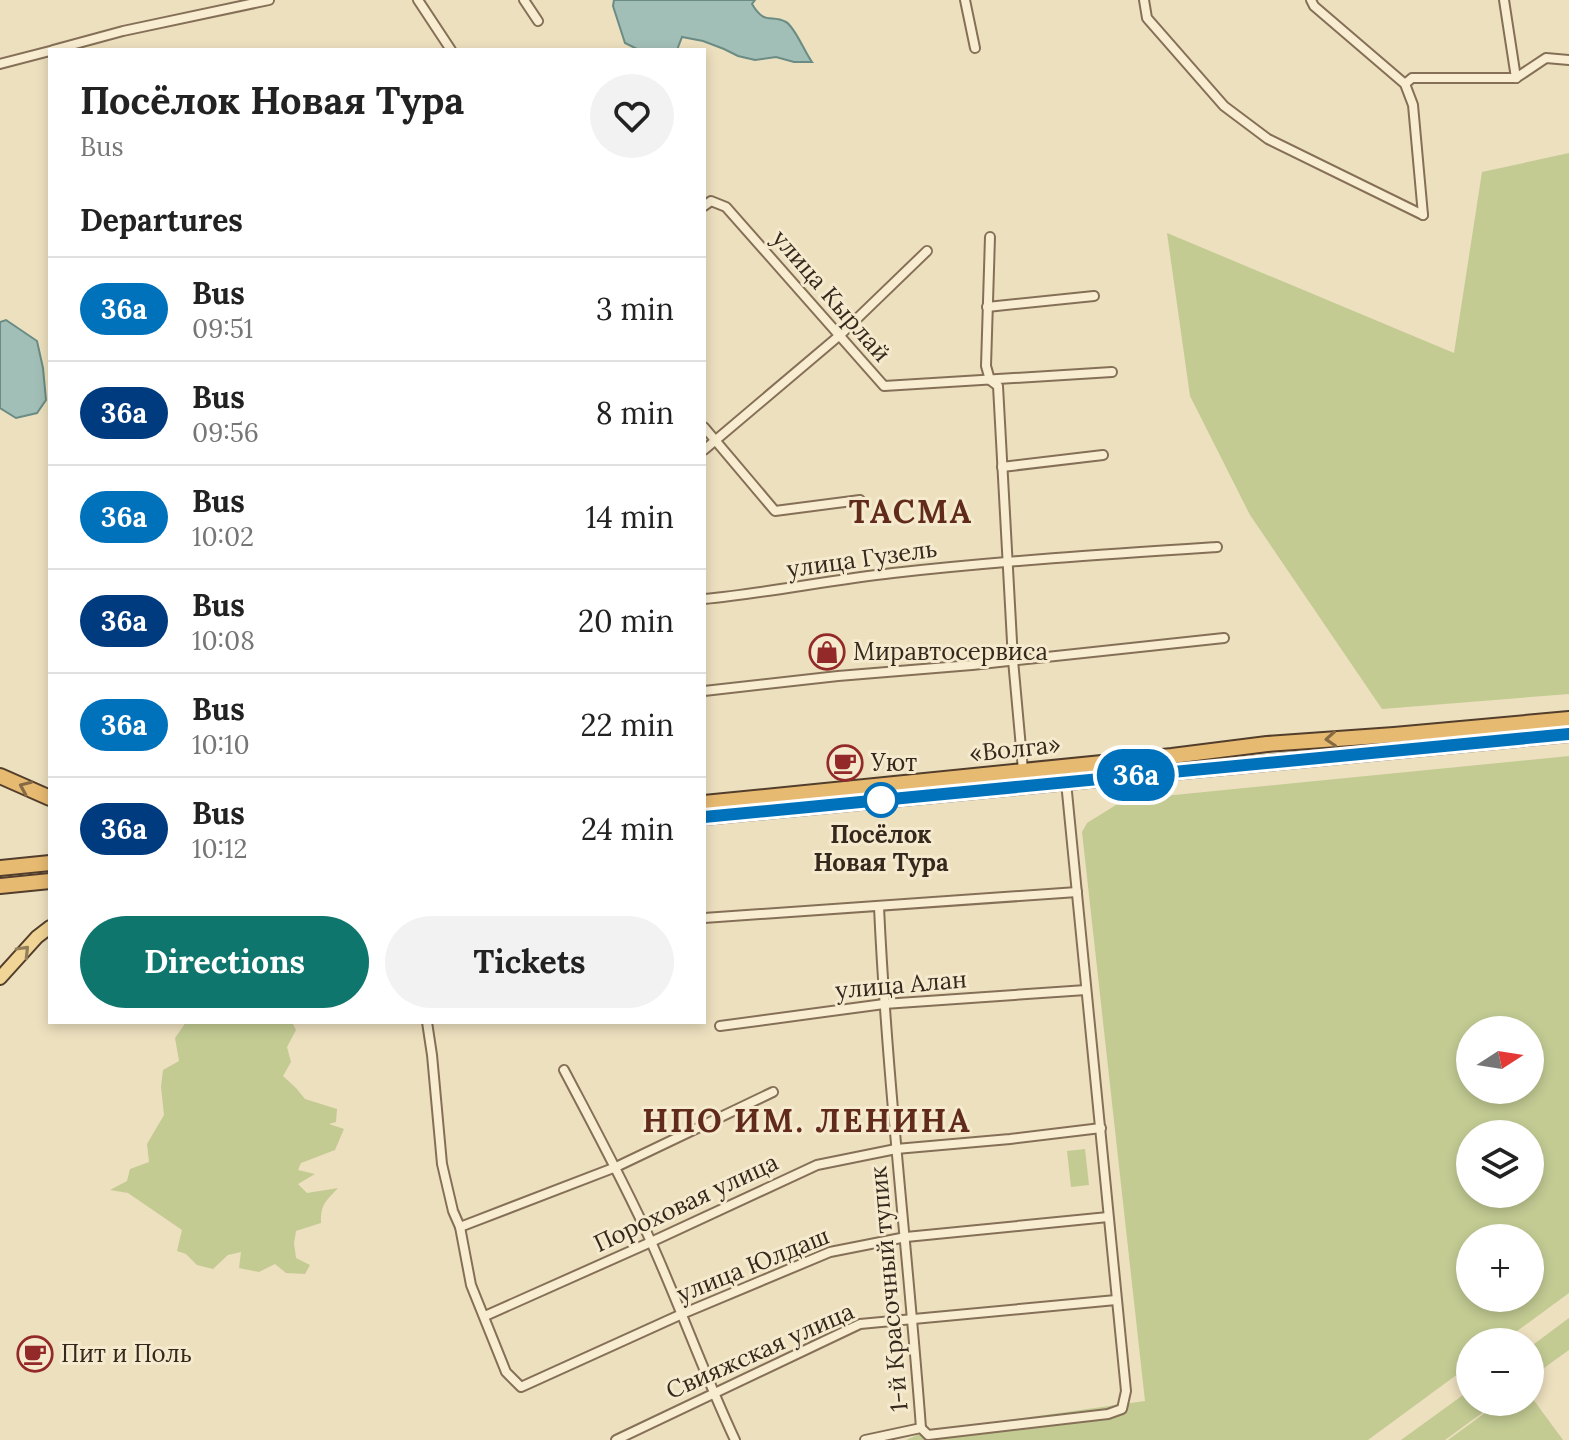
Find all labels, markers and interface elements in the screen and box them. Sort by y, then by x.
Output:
button: heart [590,74,674,158]
text: Посёлок Новая Тура [80,76,464,124]
text: Bus [80,130,124,163]
text: Departures [80,201,243,239]
street label: улица Кырлай [765,223,897,368]
text: Bus [192,274,245,312]
text: 3 min [596,290,674,328]
text: 36а [101,291,147,327]
text: 09:51 [192,312,253,345]
text: Bus [192,378,245,416]
text: 8 min [596,394,674,432]
text: 36a [101,395,147,431]
text: 09:56 [192,416,259,449]
text: Bus [192,482,245,520]
district label: ТАСМА [849,491,973,532]
text: 14 min [585,498,674,536]
text: 36а [101,499,147,535]
text: 10:02 [192,520,254,553]
street label: улица Гузель [785,533,939,584]
text: Bus [192,586,245,624]
text: 20 min [578,602,674,640]
text: 36a [101,603,147,639]
text: 10:08 [192,624,255,657]
shop icon: Миравтосервиса [808,633,846,671]
place label: Миравтосервиса [853,636,1048,667]
text: Bus [192,690,245,728]
text: 22 min [580,706,674,744]
text: 36а [101,707,147,743]
text: 10:10 [192,728,250,761]
street label: «Волга» [968,728,1062,769]
one-way arrow [1324,730,1337,747]
cafe icon: Уют [826,744,864,782]
place label: Уют [870,747,917,778]
line badge: 36а [1090,749,1182,801]
text: 36а [1113,757,1159,793]
one-way arrow [19,781,33,797]
marker: Посёлок Новая Тура [864,783,898,817]
text: Bus [192,794,245,832]
text: 24 min [581,810,674,848]
text: 36a [101,811,147,847]
place label: Посёлок Новая Тура [813,819,949,878]
text: 10:12 [192,832,248,865]
button: Directions [80,916,369,1008]
button: Tickets [385,916,674,1008]
one-way arrow [14,946,29,960]
street label: улица Алан [834,963,968,1006]
north arrow [1456,1016,1544,1104]
map controls [1456,1016,1544,1416]
district label: НПО ИМ. ЛЕНИНА [642,1100,972,1141]
button: layers [1456,1120,1544,1208]
street label: Пороховая улица [589,1146,783,1259]
street label: 1-й Красочный тупик [862,1165,915,1413]
street label: улица Юлдаш [672,1220,834,1309]
button: + [1456,1224,1544,1312]
street label: Свияжская улица [661,1295,859,1406]
button: − [1456,1328,1544,1416]
cafe icon: Пит и Поль [16,1335,54,1373]
place label: Пит и Поль [61,1338,192,1369]

